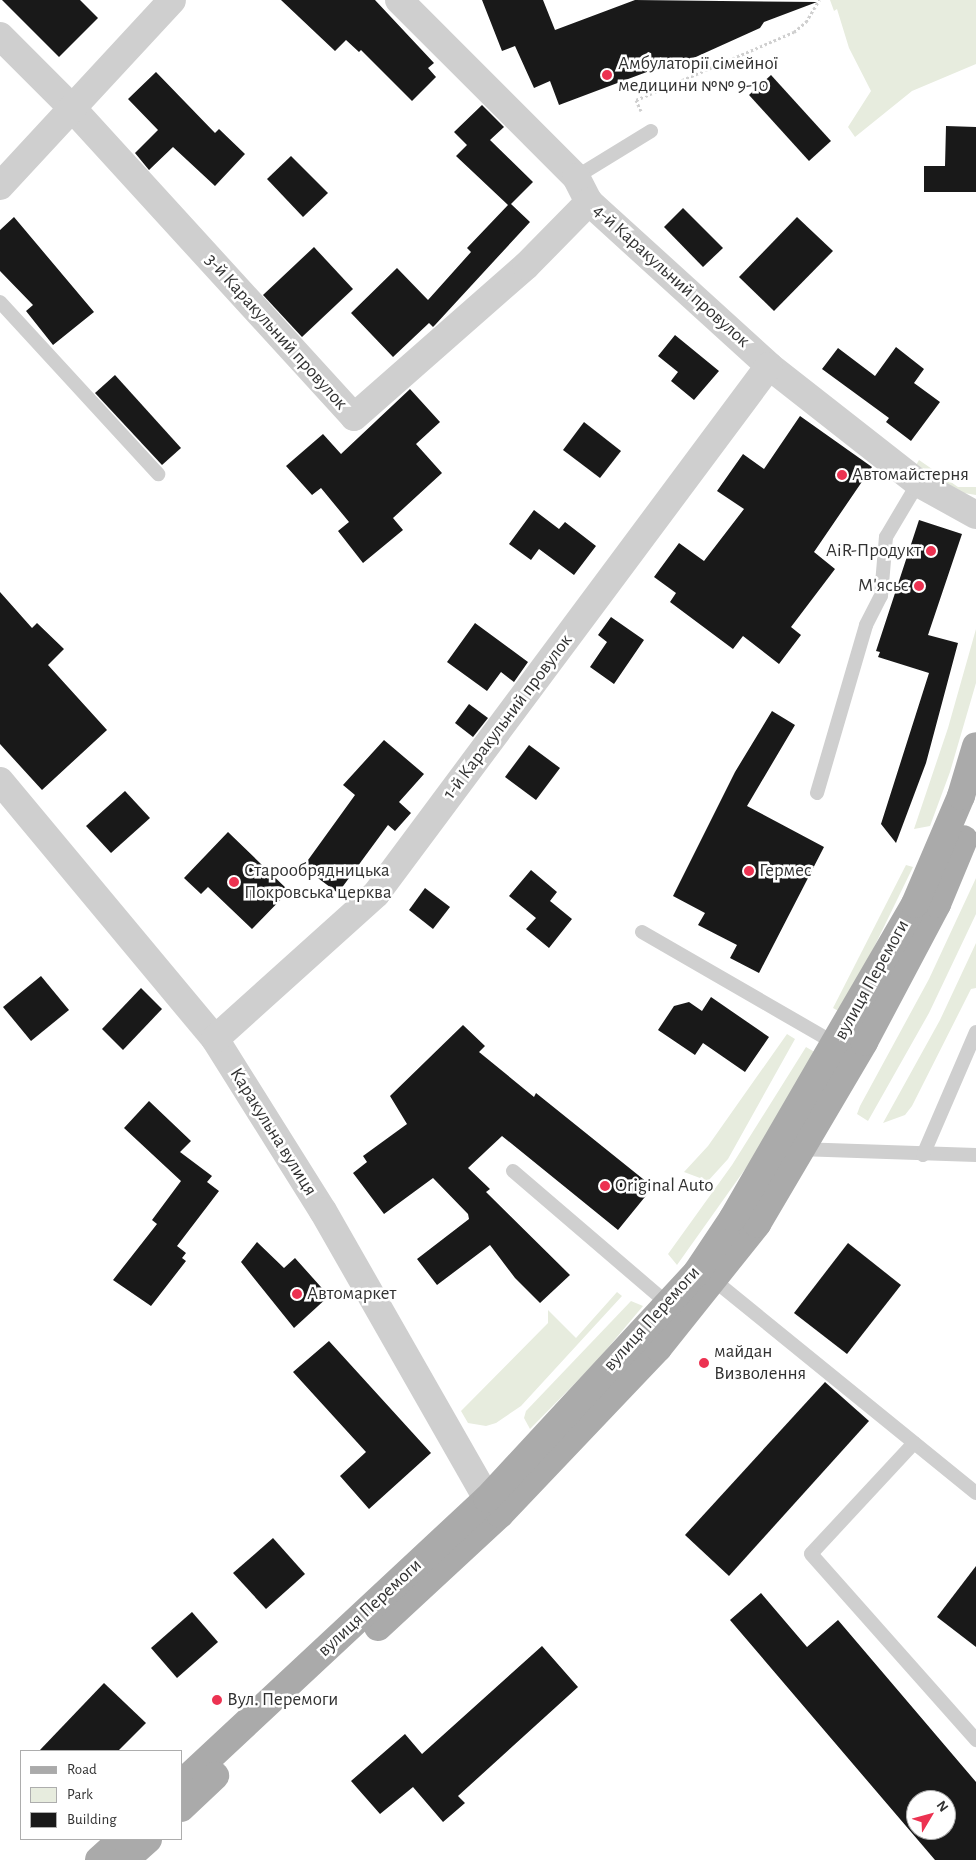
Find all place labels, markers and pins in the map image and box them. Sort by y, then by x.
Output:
place label: Амбулаторії сімейної медицини №№ 9-10 [618,53,778,97]
marker: Амбулаторії сімейної медицини №№ 9-10 [600,68,614,82]
place label: Автомайстерня [852,464,969,486]
marker: Автомайстерня [836,469,848,481]
place label: AiR-Продукт [826,540,921,562]
marker: AiR-Продукт [925,545,937,557]
place label: М'ясьє [858,575,909,597]
marker: М'ясьє [913,580,925,592]
place label: Старообрядницька Покровська церква [244,860,392,904]
place label: Гермес [759,860,812,882]
marker: Гермес [743,865,755,877]
marker: Старообрядницька Покровська церква [228,876,240,888]
place label: Original Auto [615,1175,713,1197]
marker: Original Auto [599,1180,611,1192]
place label: Автомаркет [307,1283,396,1305]
marker: Автомаркет [291,1288,303,1300]
place label: майдан Визволення [714,1341,806,1385]
marker: майдан Визволення [698,1357,710,1369]
place label: Вул. Перемоги [227,1689,338,1711]
marker: Вул. Перемоги [211,1694,223,1706]

